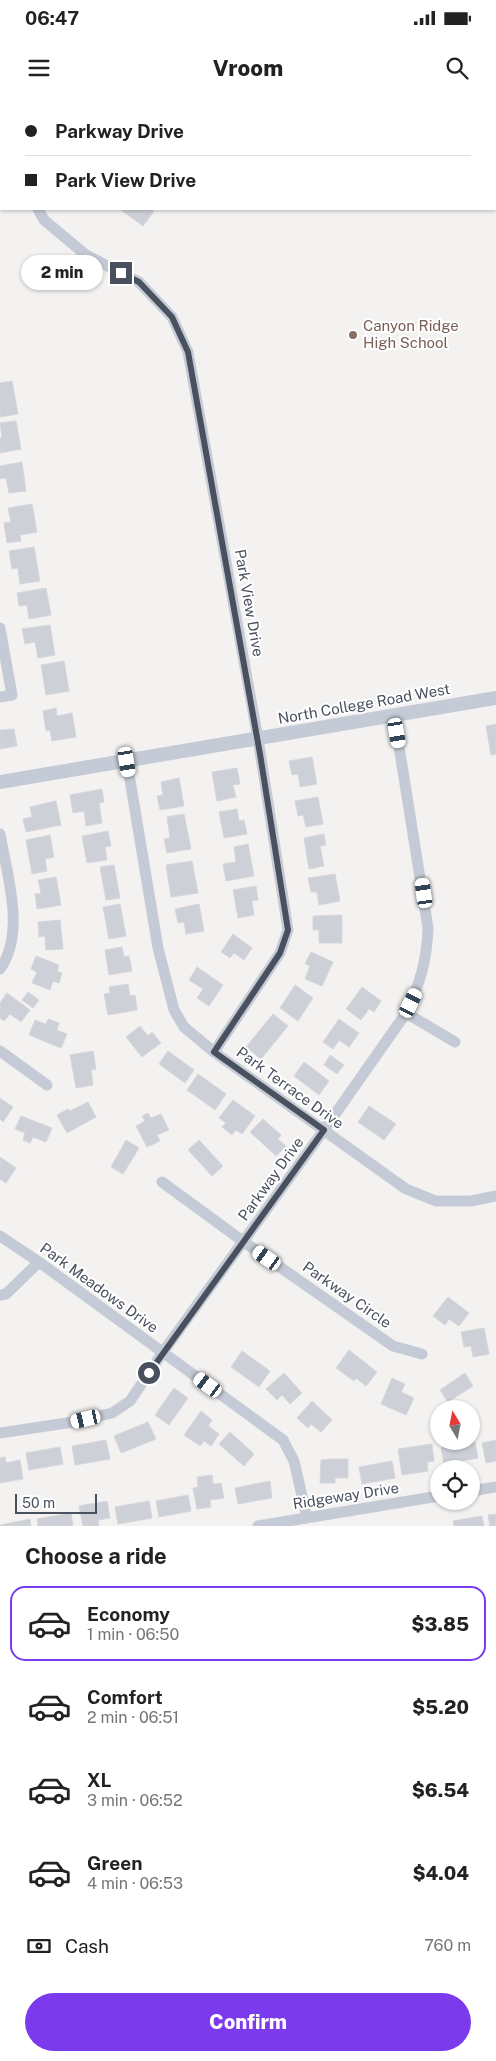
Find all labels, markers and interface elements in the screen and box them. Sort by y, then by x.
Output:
text: 06:47 [25,7,79,29]
icon: menu [25,54,53,82]
icon: search [443,54,471,82]
text: Vroom [213,55,283,81]
text: Parkway Drive [55,120,184,142]
text: Park View Drive [55,169,196,191]
callout: 2 min [21,256,104,290]
route end [110,262,132,284]
text: 2 min [41,263,83,282]
place label: Canyon Ridge High School [363,317,459,351]
marker: Canyon Ridge High School [347,329,359,341]
street label: Park View Drive [232,548,267,658]
street label: North College Road West [277,680,451,727]
car [387,717,406,749]
car [117,746,136,778]
car [414,877,433,909]
car [397,986,424,1020]
street label: Park Terrace Drive [234,1043,347,1132]
street label: Parkway Drive [235,1134,307,1224]
street label: Park Meadows Drive [37,1239,162,1336]
car [250,1243,283,1273]
street label: Parkway Circle [300,1258,395,1331]
route start [138,1362,160,1384]
car [191,1370,224,1400]
north arrow [430,1400,480,1450]
map controls [430,1400,480,1510]
car [69,1408,102,1430]
button: locate [430,1460,480,1510]
street label: Ridgeway Drive [292,1479,400,1512]
scale bar [15,1491,98,1514]
text: 50 m [22,1495,55,1511]
text: Choose a ride [25,1543,167,1569]
icon: car [27,1601,72,1646]
text: Economy [87,1603,170,1625]
text: $3.85 [411,1613,469,1635]
text: 1 min · 06:50 [87,1625,179,1644]
icon: car [27,1684,72,1729]
text: Comfort [87,1686,163,1708]
text: $5.20 [412,1696,469,1718]
text: 2 min · 06:51 [87,1708,179,1727]
icon: car [27,1767,72,1812]
text: XL [87,1769,112,1791]
text: $6.54 [412,1779,469,1801]
text: 3 min · 06:52 [87,1791,183,1810]
icon: car [27,1850,72,1895]
text: Green [87,1852,142,1874]
text: $4.04 [412,1862,469,1884]
text: 4 min · 06:53 [87,1874,183,1893]
icon: cash [25,1932,53,1960]
text: Cash [65,1935,109,1957]
text: 760 m [424,1936,471,1955]
button: Confirm [25,1993,471,2051]

